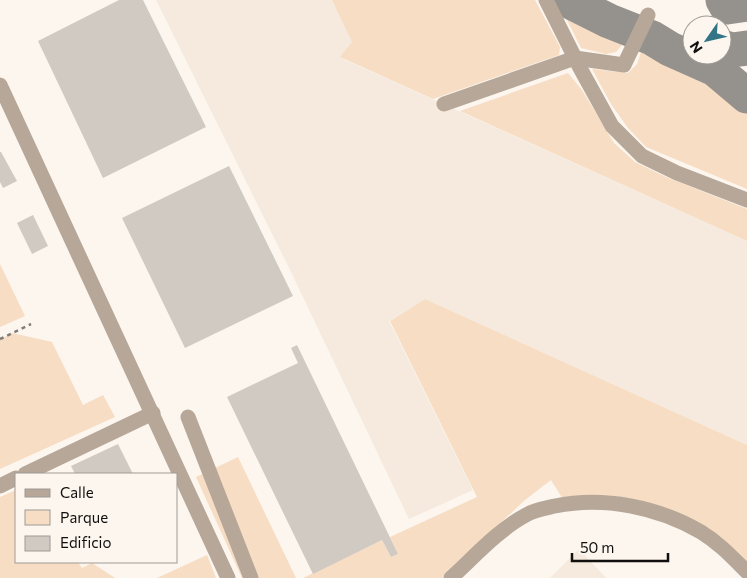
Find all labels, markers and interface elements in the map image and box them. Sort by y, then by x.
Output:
north arrow [682,15,732,65]
text: N [686,38,706,57]
legend [15,473,178,563]
text: Calle [60,483,94,501]
text: Parque [60,508,108,526]
scale bar [572,530,668,562]
text: Edificio [60,533,111,551]
text: 50 m [580,538,614,556]

